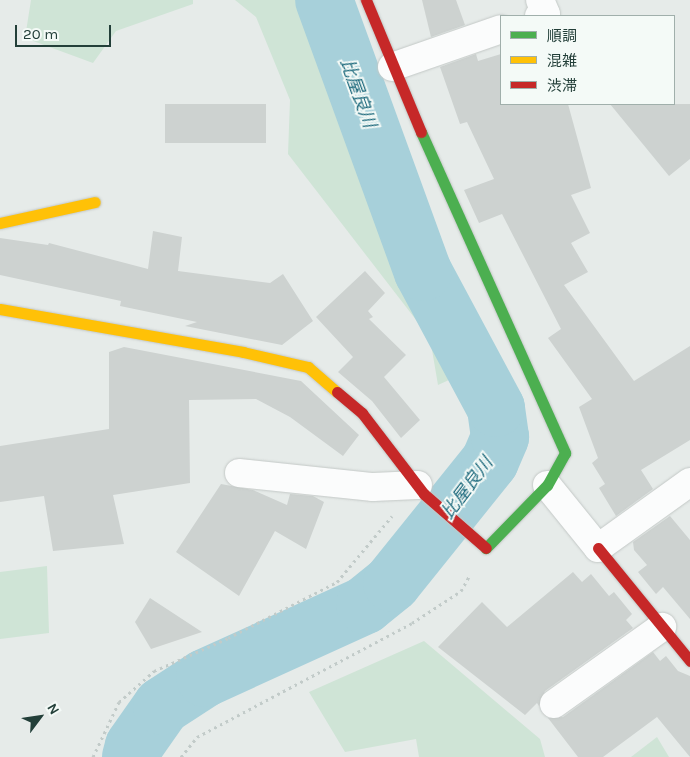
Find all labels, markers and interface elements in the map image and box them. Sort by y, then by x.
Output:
scale bar [18,15,114,47]
legend [500,15,675,105]
text: 20 m [23,25,58,43]
text: 順調 [547,27,577,45]
text: 混雑 [547,52,577,70]
water label: 比屋良川 [336,55,380,131]
text: 渋滞 [547,77,577,95]
water label: 比屋良川 [437,453,497,523]
north arrow [15,692,65,742]
text: N [43,700,63,718]

